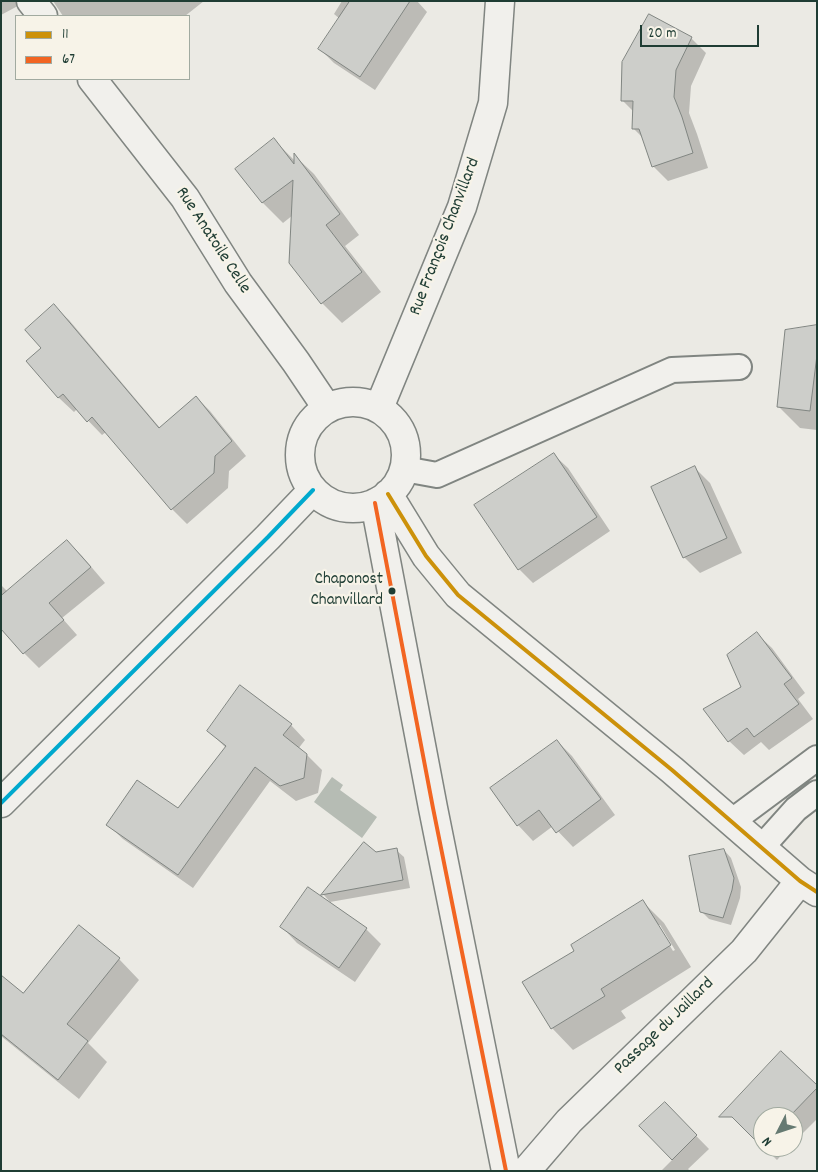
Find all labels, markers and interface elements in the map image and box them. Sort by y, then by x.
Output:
legend [15,15,190,80]
scale bar [643,15,762,47]
text: 20 m [648,23,676,45]
text: 11 [62,24,69,46]
text: 67 [62,49,75,71]
street label: Rue François Chanvillard [406,155,486,319]
street label: Rue Anatoile Celle [170,184,254,298]
place label: Chaponost Chanvillard [310,571,383,611]
marker: Chaponost Chanvillard [387,586,397,596]
street label: Passage du Jaillard [610,974,720,1080]
north arrow [753,1107,803,1157]
text: N [758,1132,777,1150]

